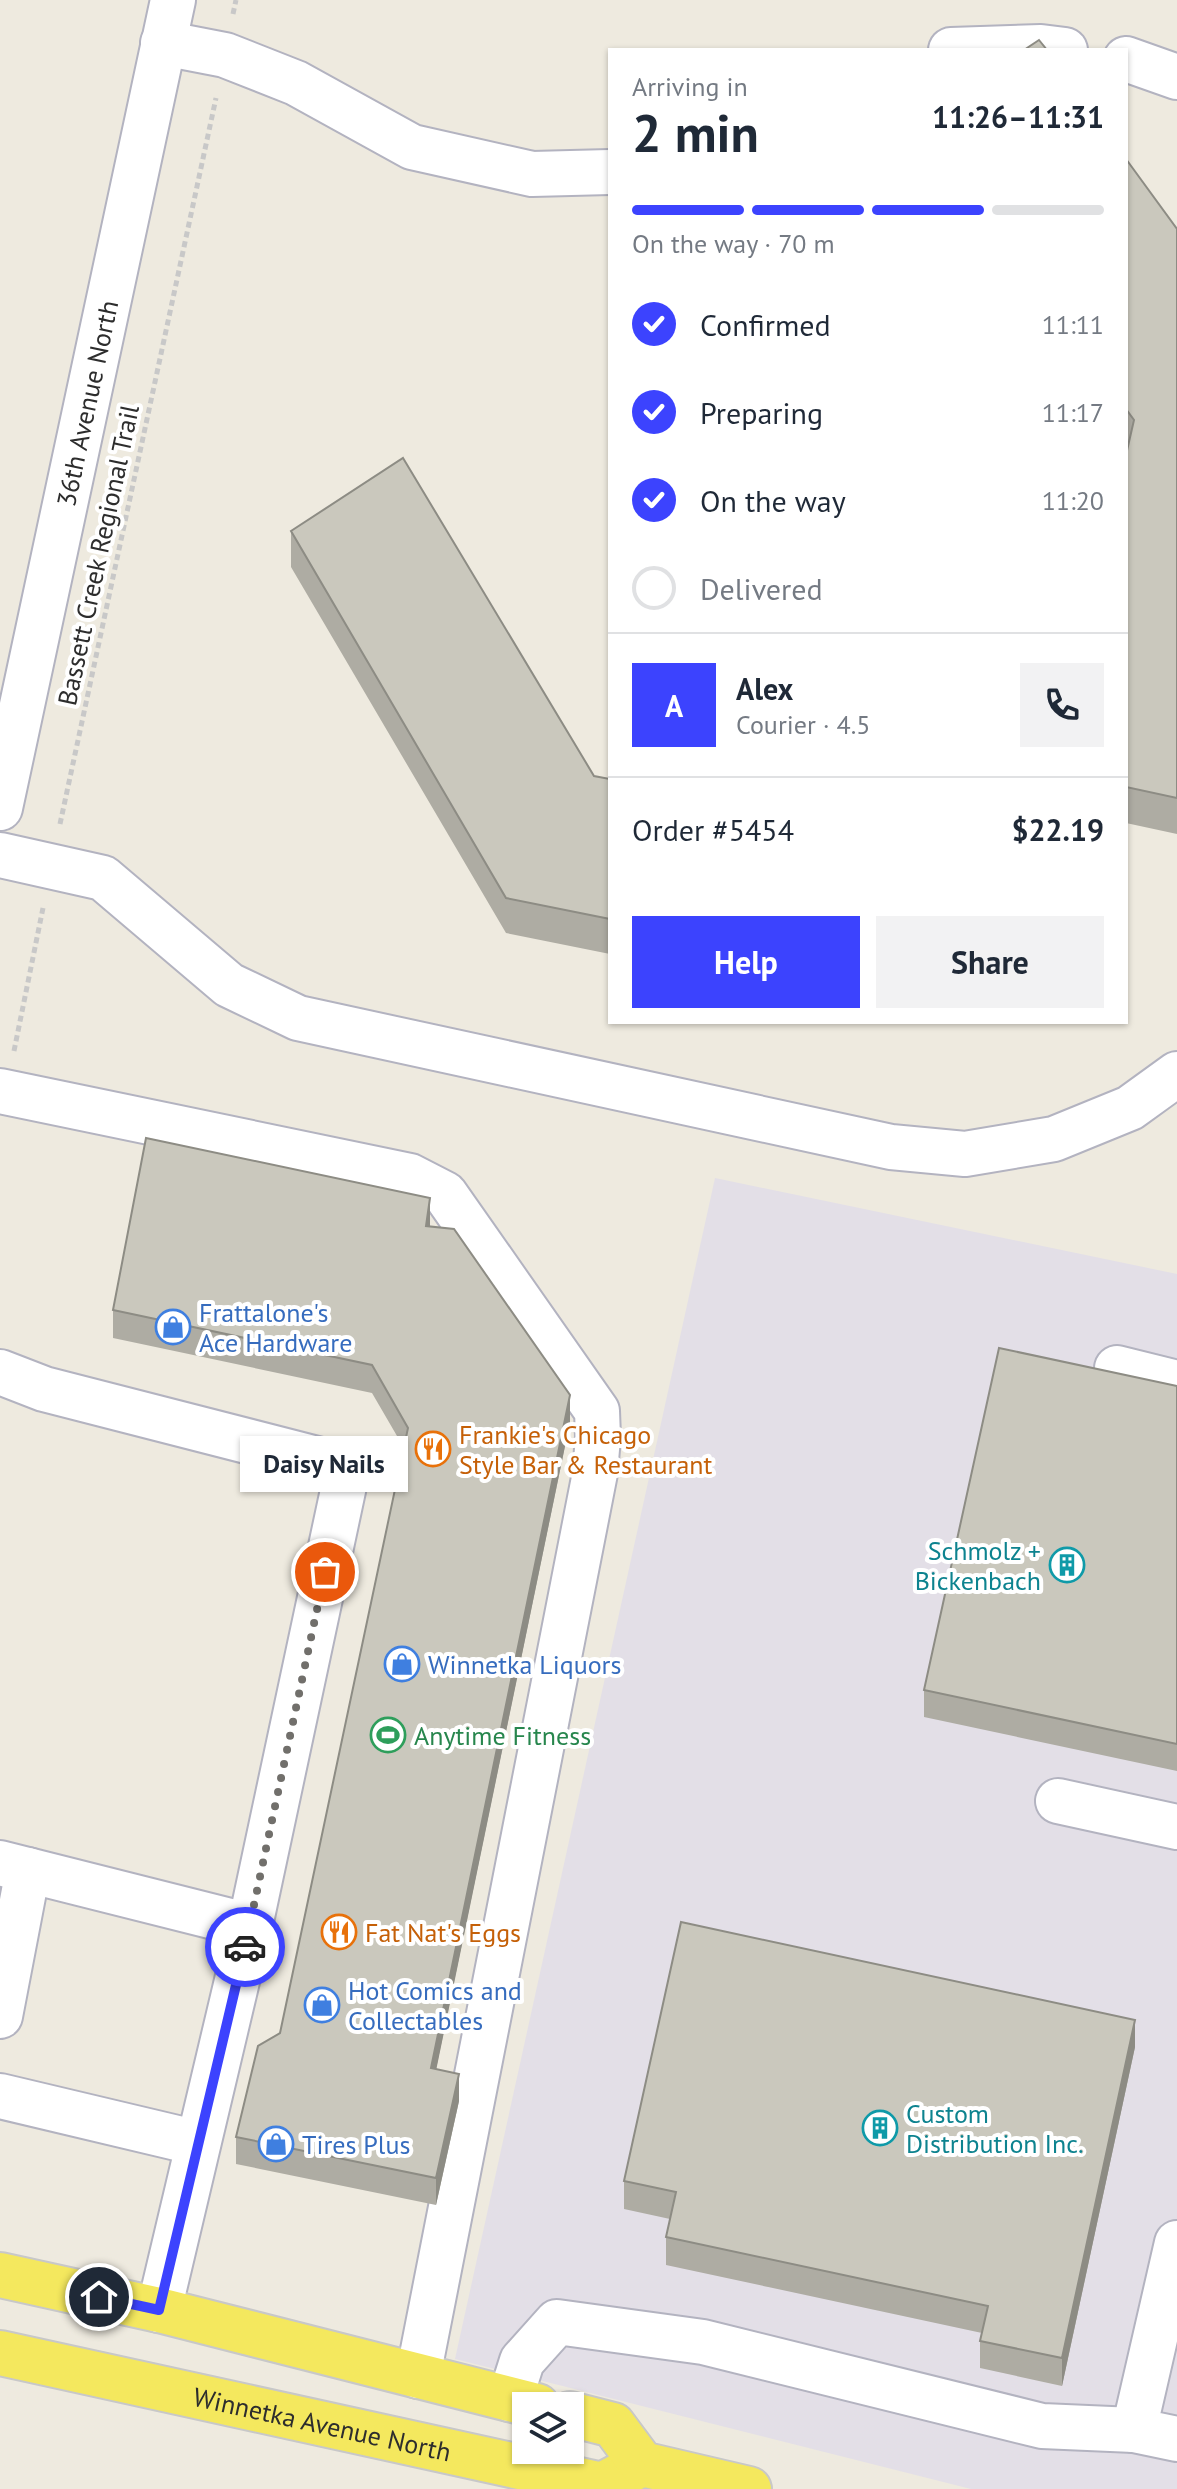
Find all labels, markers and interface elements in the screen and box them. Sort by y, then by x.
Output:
text: Arriving in [632,70,748,103]
text: 11:26–11:31 [932,97,1104,136]
text: 2 min [632,99,759,166]
text: On the way · 70 m [632,227,835,260]
street label: 36th Avenue North [49,297,125,509]
icon: check [632,302,676,346]
text: Confirmed [700,305,831,344]
text: 11:11 [1042,308,1104,341]
icon: check [632,390,676,434]
text: Preparing [700,393,823,432]
text: 11:17 [1042,396,1104,429]
street label: Bassett Creek Regional Trail [50,401,146,708]
icon: check [632,478,676,522]
text: On the way [700,481,846,520]
text: 11:20 [1042,484,1104,517]
text: Delivered [700,569,823,608]
button: phone [1020,663,1104,747]
text: Alex [736,669,793,708]
text: A [665,686,683,725]
text: Courier · 4.5 [736,708,870,741]
text: Order #5454 [632,810,794,849]
text: $22.19 [1012,810,1104,849]
button: Help [632,916,860,1008]
button: Share [876,916,1104,1008]
place label: Frattalone's Ace Hardware [199,1296,352,1359]
shop icon: Frattalone's Ace Hardware [154,1308,192,1346]
place label: Frankie's Chicago Style Bar & Restaurant [459,1418,713,1481]
restaurant icon: Frankie's Chicago Style Bar & Restaurant [414,1430,452,1468]
callout: Daisy Nails [241,1436,409,1492]
text: Daisy Nails [263,1447,385,1480]
place label: Schmolz + Bickenbach [915,1534,1041,1597]
pin [291,1538,359,1606]
building icon: Schmolz + Bickenbach [1048,1546,1086,1584]
icon: bag [303,1550,347,1594]
shop icon: Winnetka Liquors [383,1645,421,1683]
place label: Winnetka Liquors [428,1648,621,1681]
sports icon: Anytime Fitness [369,1716,407,1754]
place label: Anytime Fitness [414,1719,591,1752]
courier [205,1907,285,1987]
restaurant icon: Fat Nat's Eggs [320,1913,358,1951]
place label: Fat Nat's Eggs [365,1916,521,1949]
icon: car [223,1925,267,1969]
place label: Hot Comics and Collectables [348,1974,522,2037]
shop icon: Hot Comics and Collectables [303,1986,341,2024]
place label: Custom Distribution Inc. [906,2097,1084,2160]
building icon: Custom Distribution Inc. [861,2109,899,2147]
shop icon: Tires Plus [257,2125,295,2163]
place label: Tires Plus [302,2128,410,2161]
pin [65,2263,133,2331]
icon: home [77,2275,121,2319]
street label: Winnetka Avenue North [190,2379,454,2468]
map controls [512,2392,584,2464]
button: layers [512,2392,584,2464]

